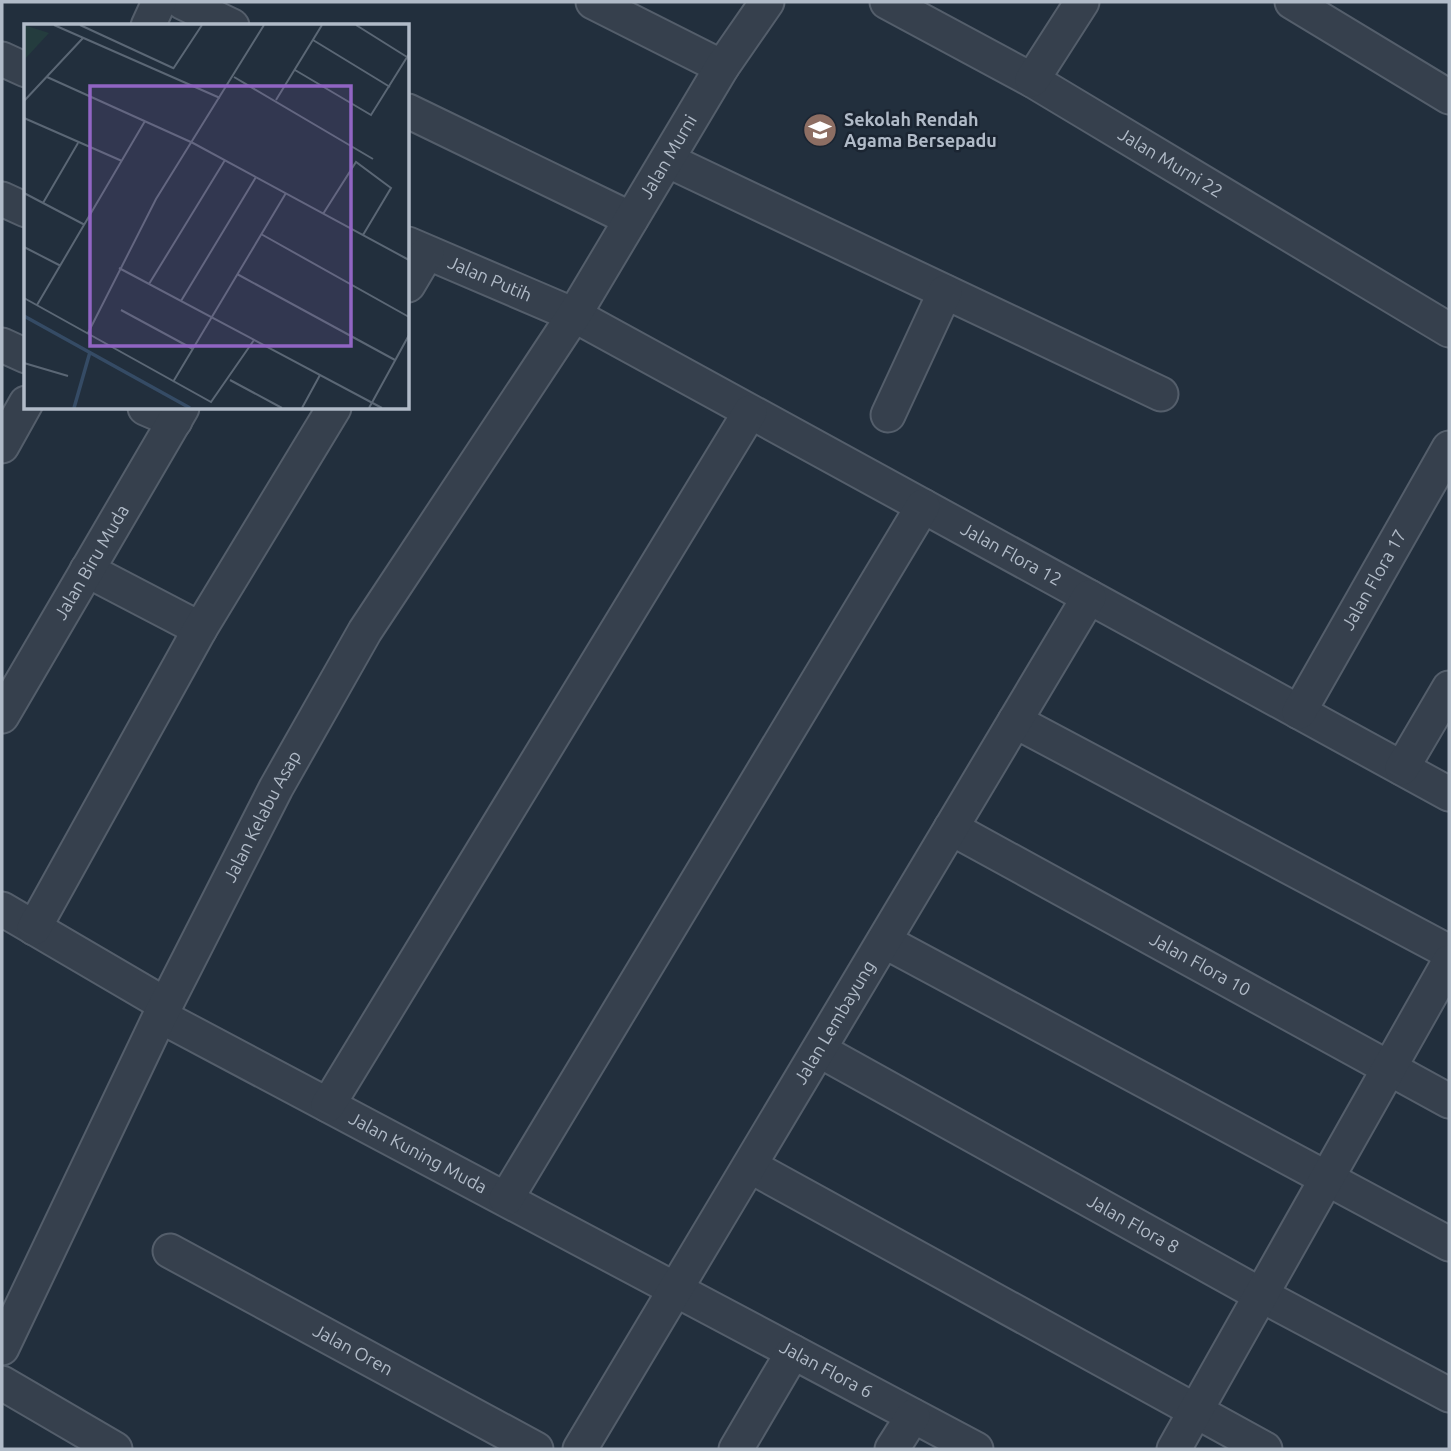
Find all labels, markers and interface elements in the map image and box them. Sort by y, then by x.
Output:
inset map [24,24,410,410]
place label: Sekolah Rendah Agama Bersepadu [844,109,997,150]
street label: Jalan Murni [635,111,700,202]
school or university icon: Sekolah Rendah Agama Bersepadu [801,111,839,149]
street label: Jalan Murni 22 [1115,123,1227,201]
street label: Jalan Putih [445,251,535,305]
street label: Jalan Biru Muda [50,501,132,623]
street label: Jalan Flora 12 [958,518,1066,589]
street label: Jalan Flora 17 [1337,526,1410,633]
street label: Jalan Kelabu Asap [219,747,304,885]
street label: Jalan Flora 10 [1147,928,1254,999]
street label: Jalan Lembayung [789,956,879,1087]
street label: Jalan Kuning Muda [346,1107,491,1197]
street label: Jalan Flora 8 [1084,1190,1183,1257]
street label: Jalan Oren [310,1319,397,1379]
street label: Jalan Flora 6 [777,1336,876,1401]

